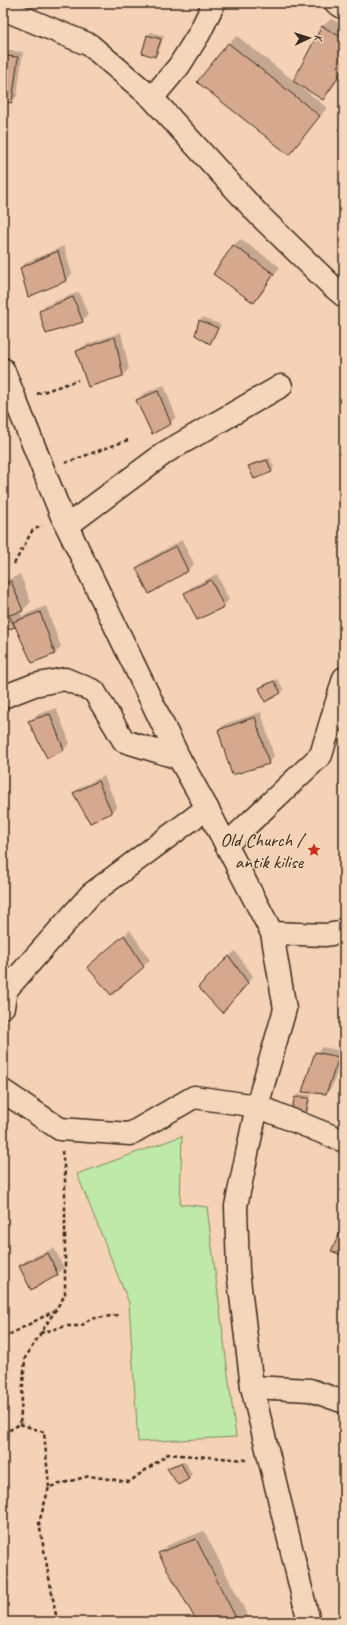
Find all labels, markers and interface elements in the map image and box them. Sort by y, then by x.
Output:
north arrow [289,18,329,58]
text: K [312,34,326,43]
place label: Old Church / antik kilise [220,828,307,874]
place icon: Old Church / antik kilise [306,842,322,858]

